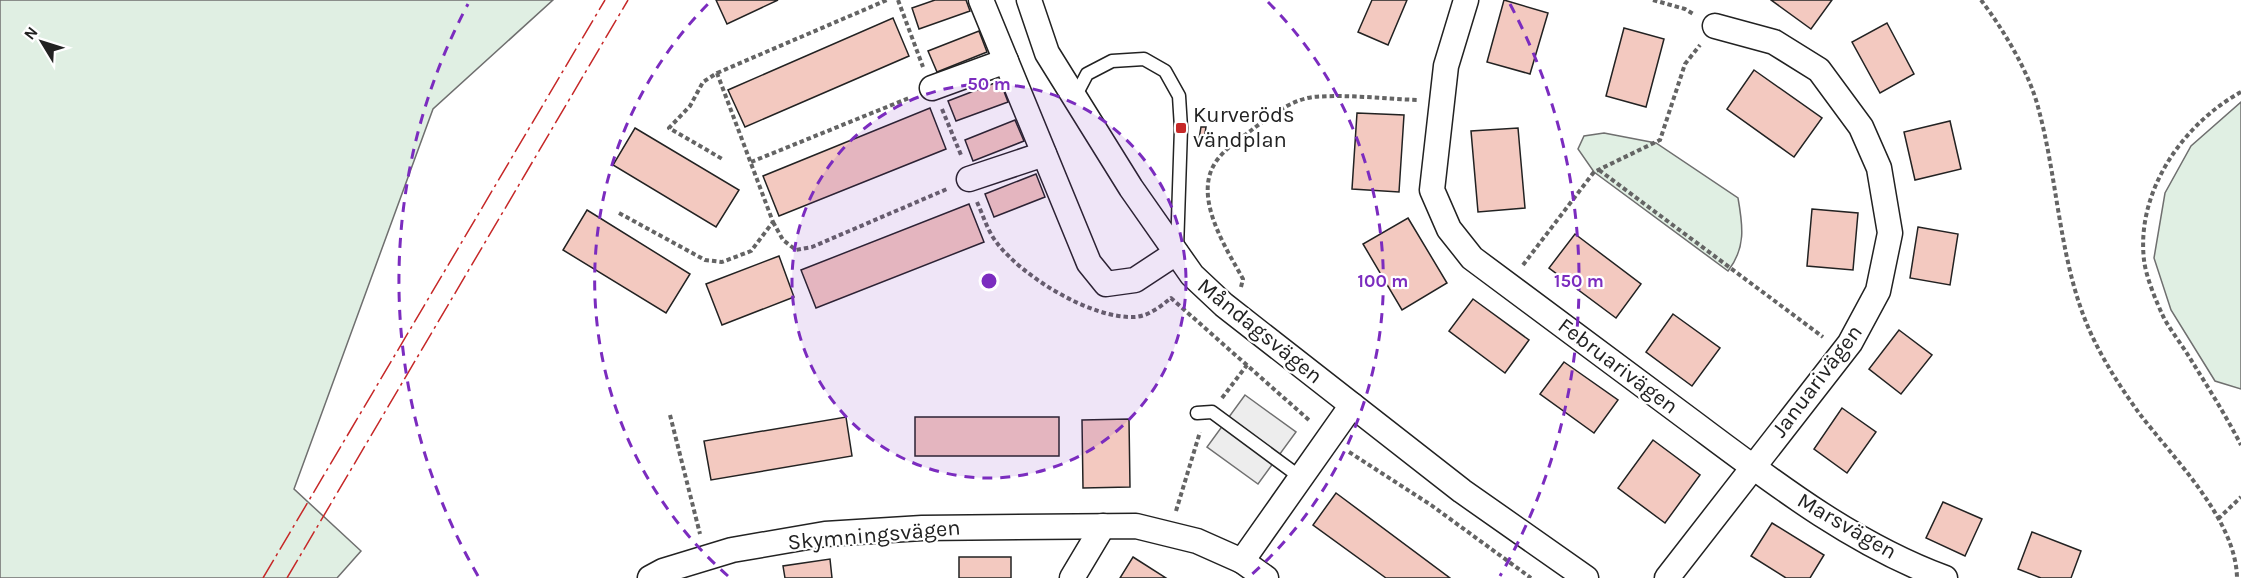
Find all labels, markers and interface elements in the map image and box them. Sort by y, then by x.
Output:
north arrow [12,12,72,72]
text: N [20,23,42,43]
text: 50 m [967,73,1011,95]
place label: Kurveröds vändplan [1193,102,1295,153]
marker: Kurveröds vändplan [1174,121,1188,135]
text: 100 m [1358,270,1408,292]
text: 150 m [1554,270,1604,292]
centre of rings [979,271,999,291]
street label: Måndagsvägen [1192,273,1328,389]
street label: Februarivägen [1553,312,1683,420]
street label: Januarivägen [1766,320,1868,442]
street label: Marsvägen [1793,487,1901,565]
street label: Skymningsvägen [786,514,962,556]

